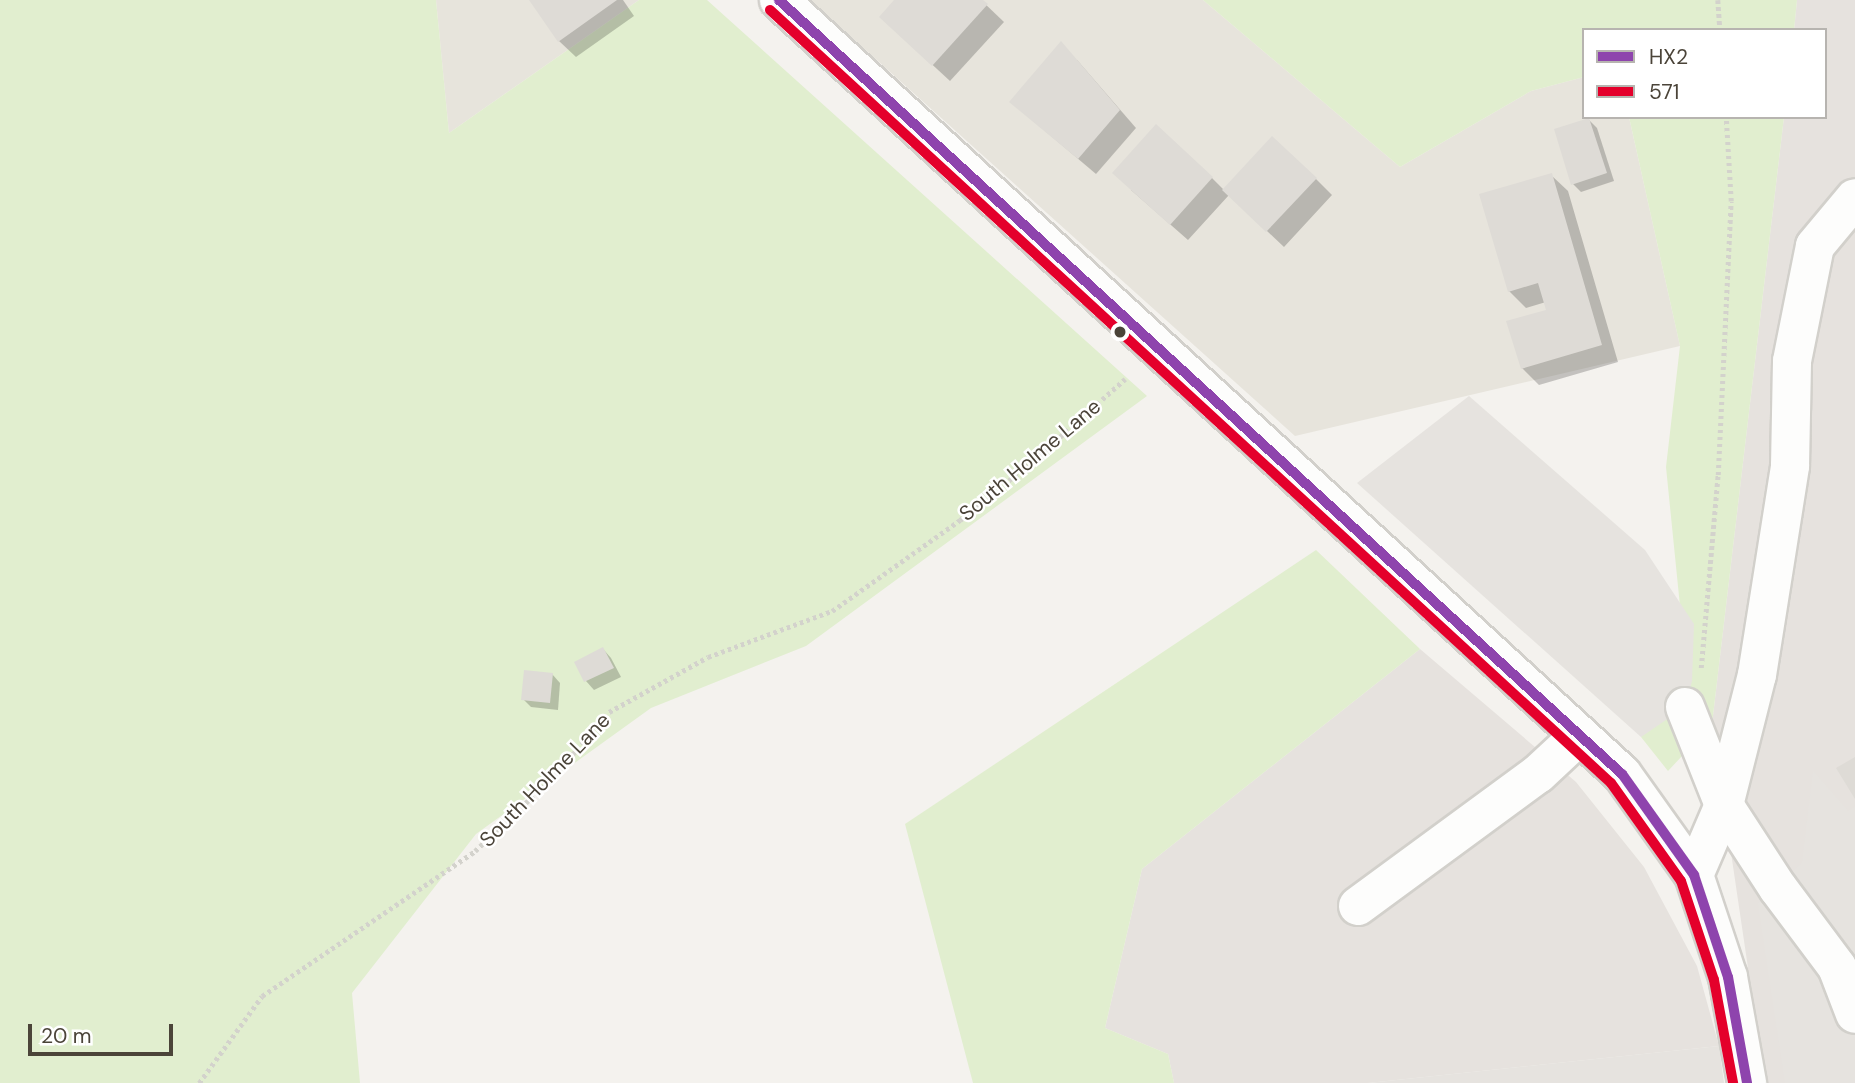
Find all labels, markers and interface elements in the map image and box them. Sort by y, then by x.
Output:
legend [1582,28,1827,119]
text: HX2 [1649,43,1688,71]
text: 571 [1649,78,1679,106]
unlabelled marker [1113,325,1127,339]
street label: South Holme Lane [954,394,1106,526]
street label: South Holme Lane [475,708,615,852]
scale bar [32,1010,177,1054]
text: 20 m [41,1022,92,1050]

